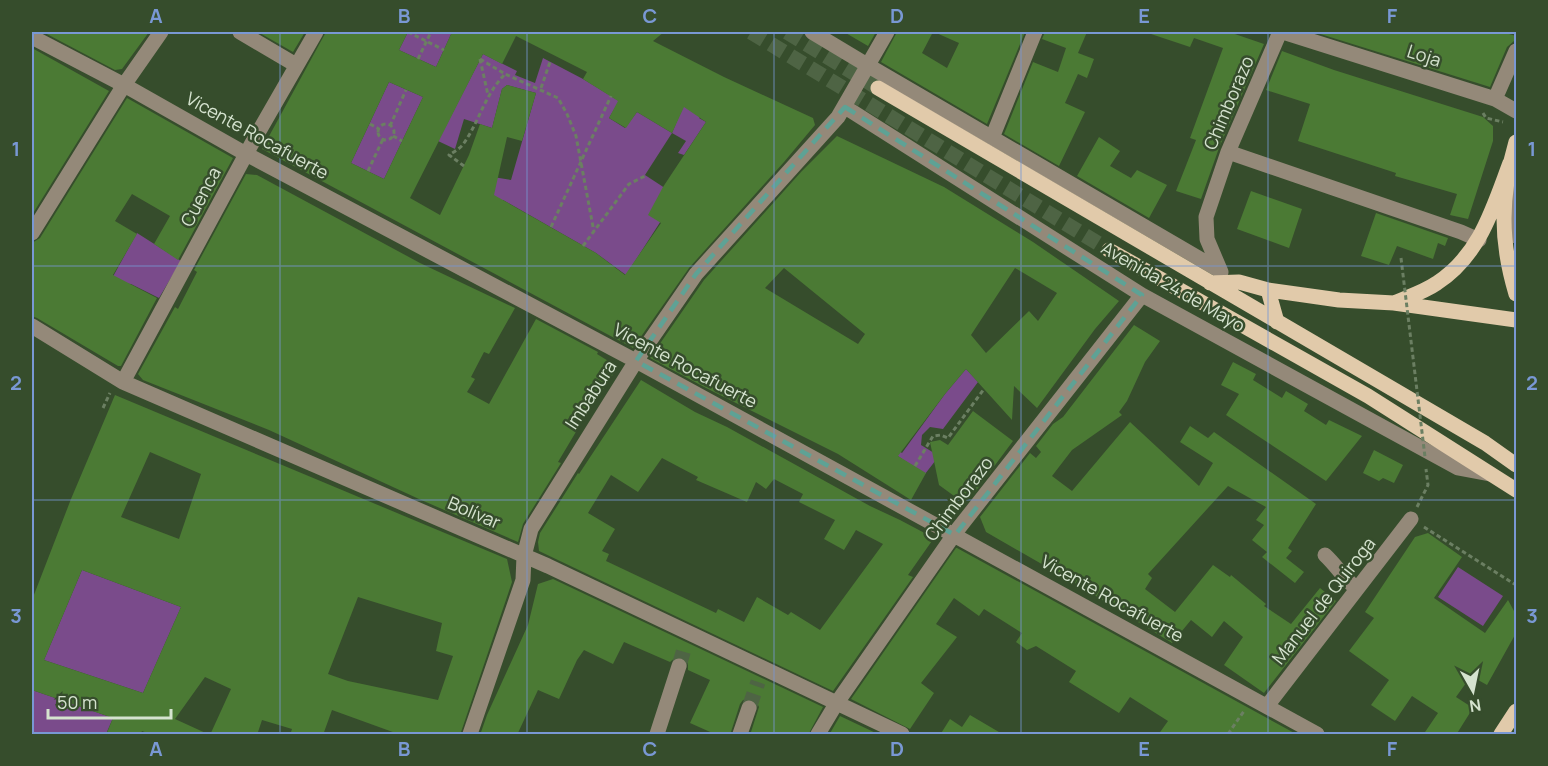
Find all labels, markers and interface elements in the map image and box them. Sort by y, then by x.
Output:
text: A [149,2,163,29]
text: B [398,2,411,29]
text: C [643,2,657,29]
text: D [890,2,904,29]
text: E [1138,2,1150,29]
text: F [1387,2,1398,29]
street label: Loja [1404,38,1444,72]
street label: Chimborazo [1198,52,1259,153]
street label: Vicente Rocafuerte [182,86,333,184]
text: 1 [12,135,20,162]
text: 1 [1528,135,1536,162]
street label: Cuenca [174,162,226,231]
street label: Avenida 24 de Mayo [1097,235,1250,337]
street label: Vicente Rocafuerte [609,317,762,413]
street label: Imbabura [559,355,621,434]
text: 2 [10,369,22,396]
text: 2 [1526,369,1538,396]
street label: Chimborazo [919,451,998,546]
street label: Bolívar [444,490,505,534]
street label: Manuel de Quiroga [1266,532,1380,669]
street label: Vicente Rocafuerte [1037,549,1188,647]
text: 3 [10,602,22,629]
text: 3 [1526,602,1538,629]
north arrow [1443,661,1503,721]
scale bar [48,682,171,720]
text: 50 m [57,690,97,714]
text: N [1468,694,1483,718]
text: A [149,735,163,762]
text: B [398,735,411,762]
text: C [643,735,657,762]
text: D [890,735,904,762]
text: E [1138,735,1150,762]
text: F [1387,735,1398,762]

